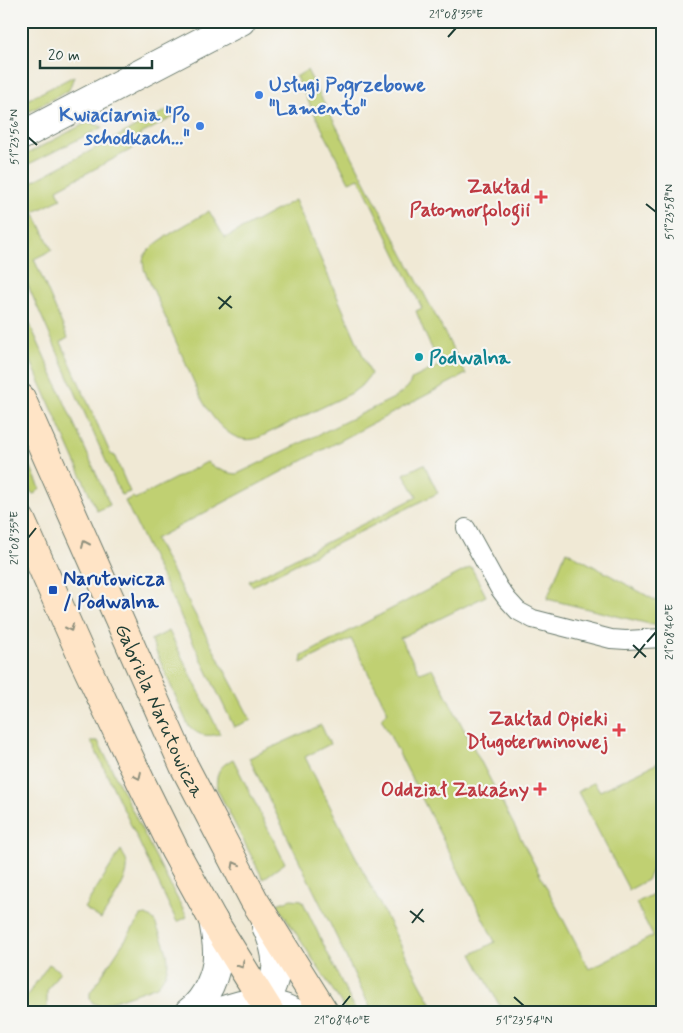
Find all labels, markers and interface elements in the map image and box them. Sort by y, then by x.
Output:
text: 21°08'35"E [429,7,483,23]
scale bar [40,38,152,70]
text: 20 m [48,46,80,66]
place label: Usługi Pogrzebowe "Lamento" [269,72,426,122]
marker: Usługi Pogrzebowe "Lamento" [253,89,265,101]
place label: Kwiaciarnia "Po schodkach..." [59,102,190,152]
text: 51°23'56"N [7,109,23,165]
marker: Kwiaciarnia "Po schodkach..." [194,120,206,132]
place label: Zakład Patomorfologii [409,174,530,226]
text: 51°23'58"N [662,184,678,240]
marker: Zakład Patomorfologii [534,190,548,204]
place label: Podwalna [429,345,511,372]
marker: Podwalna [413,351,425,363]
text: 21°08'35"E [7,511,23,565]
one-way arrow [81,540,92,549]
place label: Narutowicza / Podwalna [63,566,165,616]
marker: Narutowicza / Podwalna [47,584,59,596]
text: 21°08'40"E [662,604,678,660]
street label: Gabriela Narutowicza [108,620,211,804]
one-way arrow [63,623,74,632]
place label: Zakład Opieki Długoterminowej [466,706,608,756]
marker: Zakład Opieki Długoterminowej [612,723,626,737]
one-way arrow [132,771,142,780]
place label: Oddział Zakaźny [381,777,529,804]
marker: Oddział Zakaźny [533,782,547,796]
one-way arrow [231,861,241,870]
one-way arrow [234,959,244,968]
text: 21°08'40"E [314,1013,370,1029]
text: 51°23'54"N [496,1013,552,1029]

